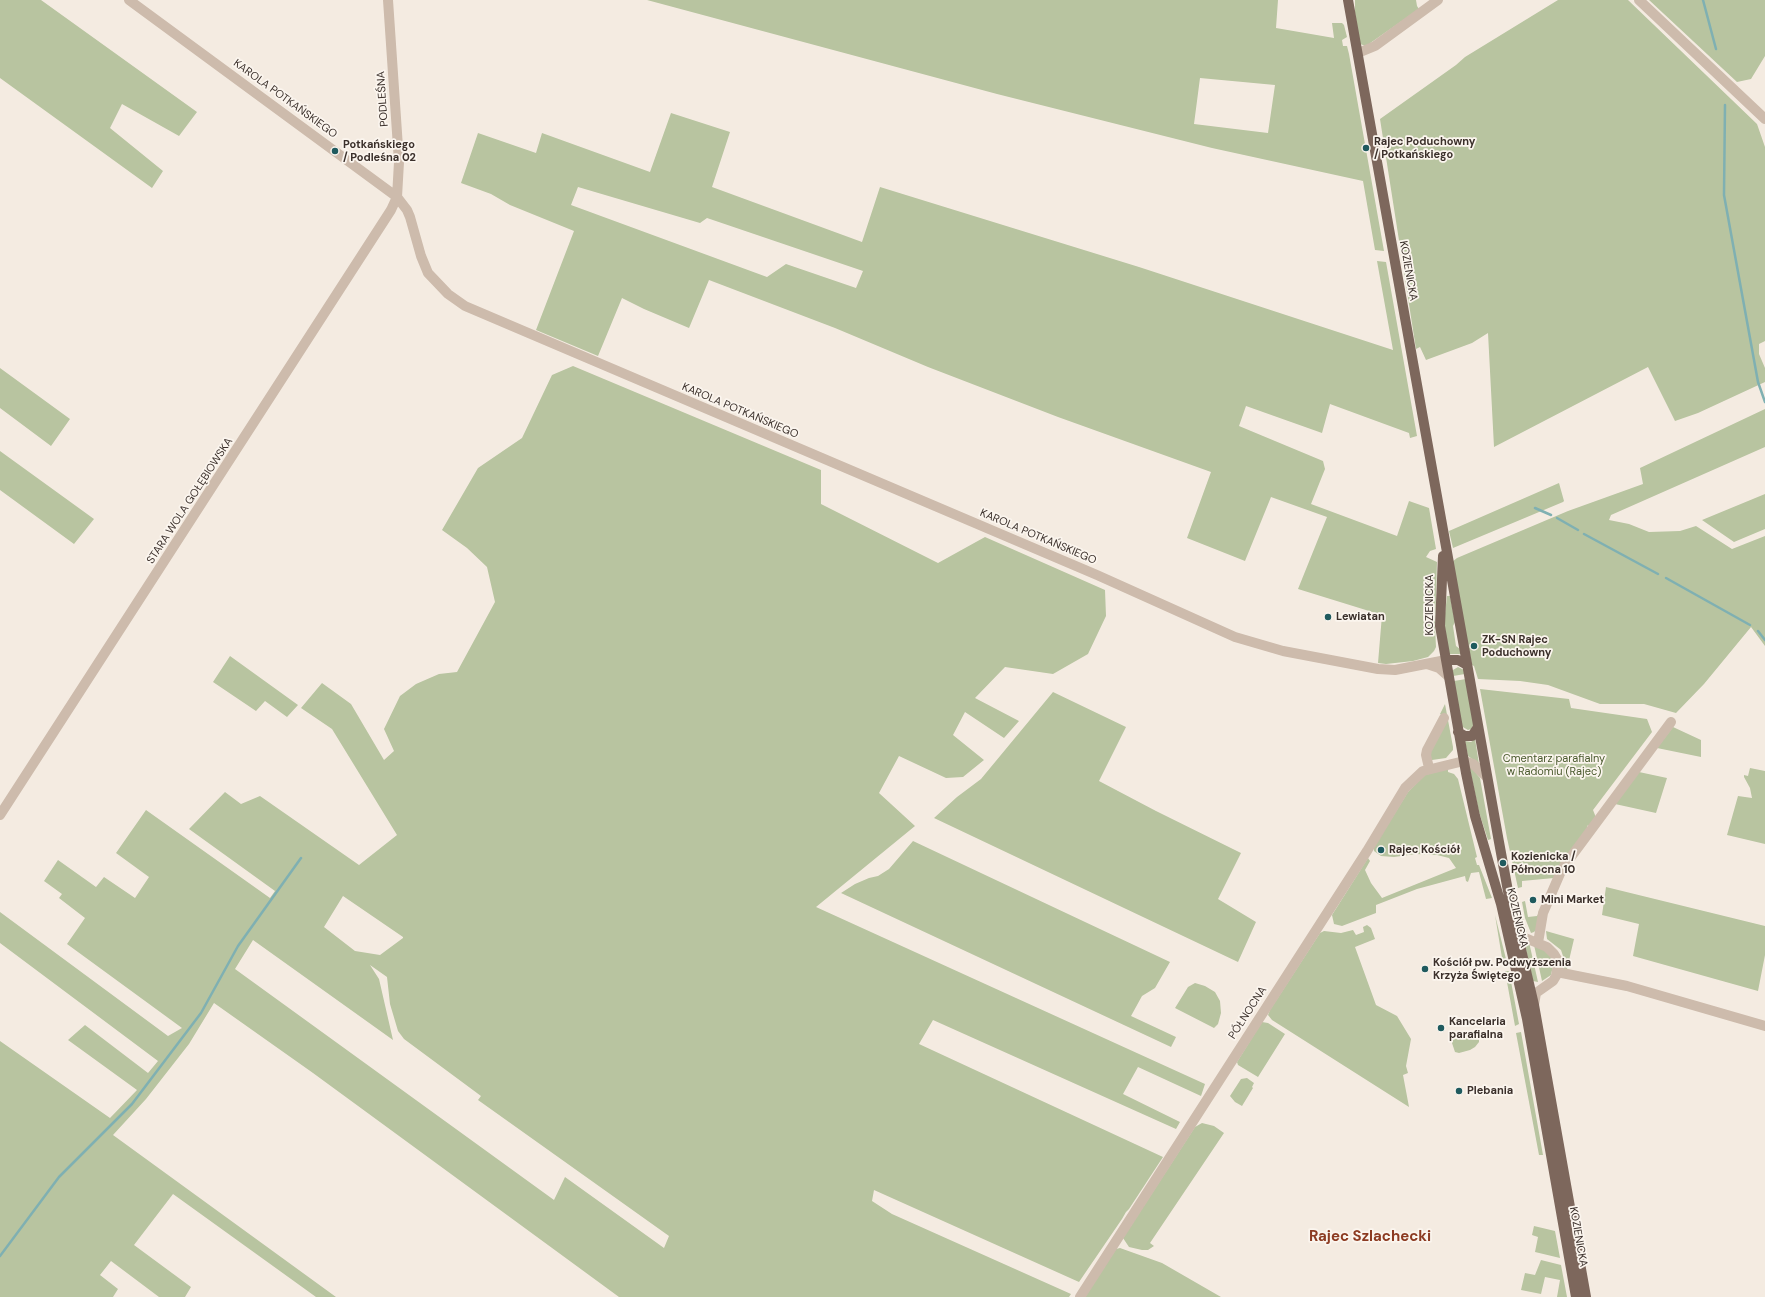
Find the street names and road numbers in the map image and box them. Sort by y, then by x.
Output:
street label: KAROLA POTKAŃSKIEGO [230,57,340,141]
street label: PODLEŚNA [374,71,392,127]
street label: KOZIENICKA [1396,240,1420,302]
street label: KAROLA POTKAŃSKIEGO [680,380,800,442]
street label: STARA WOLA GOŁĘBIOWSKA [144,435,236,567]
street label: KAROLA POTKAŃSKIEGO [978,506,1098,568]
street label: KOZIENICKA [1423,574,1437,636]
street label: KOZIENICKA [1504,887,1530,949]
street label: PÓŁNOCNA [1226,984,1270,1042]
street label: KOZIENICKA [1566,1206,1590,1268]

